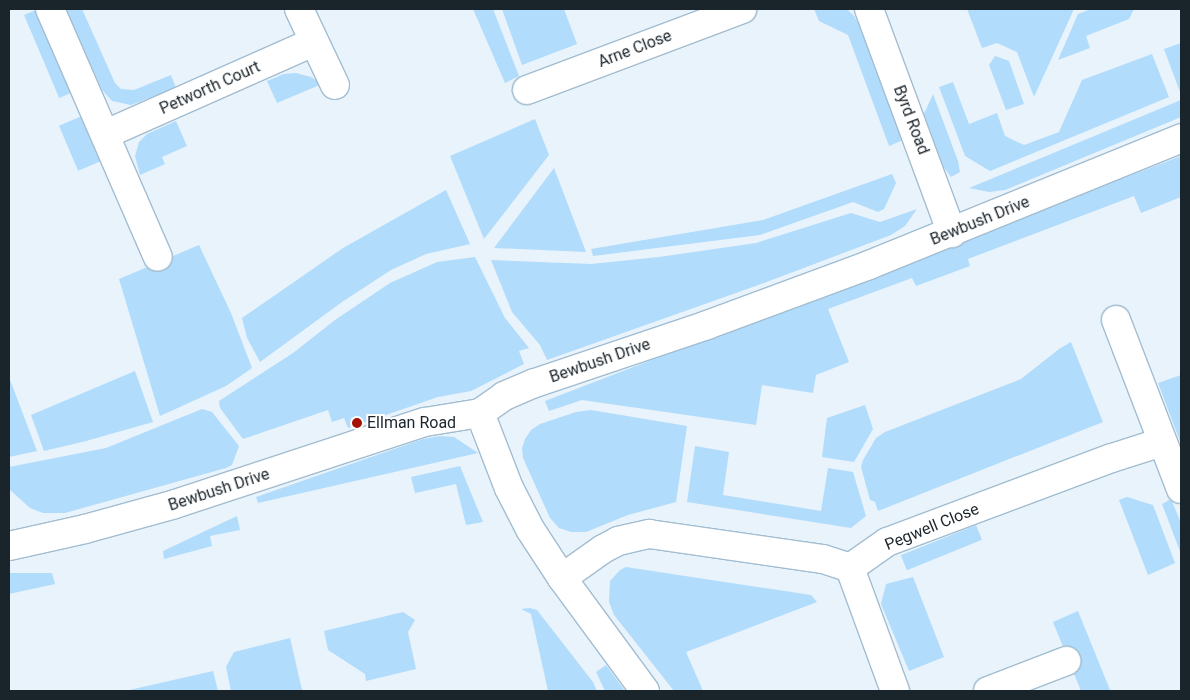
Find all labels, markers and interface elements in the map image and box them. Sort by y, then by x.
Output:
street label: Arne Close [595,26,675,72]
street label: Petworth Court [157,57,263,119]
street label: Byrd Road [889,83,933,157]
street label: Bewbush Drive [928,192,1032,250]
street label: Bewbush Drive [547,335,653,387]
place label: Ellman Road [367,413,456,433]
marker: Ellman Road [351,417,363,429]
street label: Bewbush Drive [166,465,272,515]
street label: Pegwell Close [882,499,982,555]

